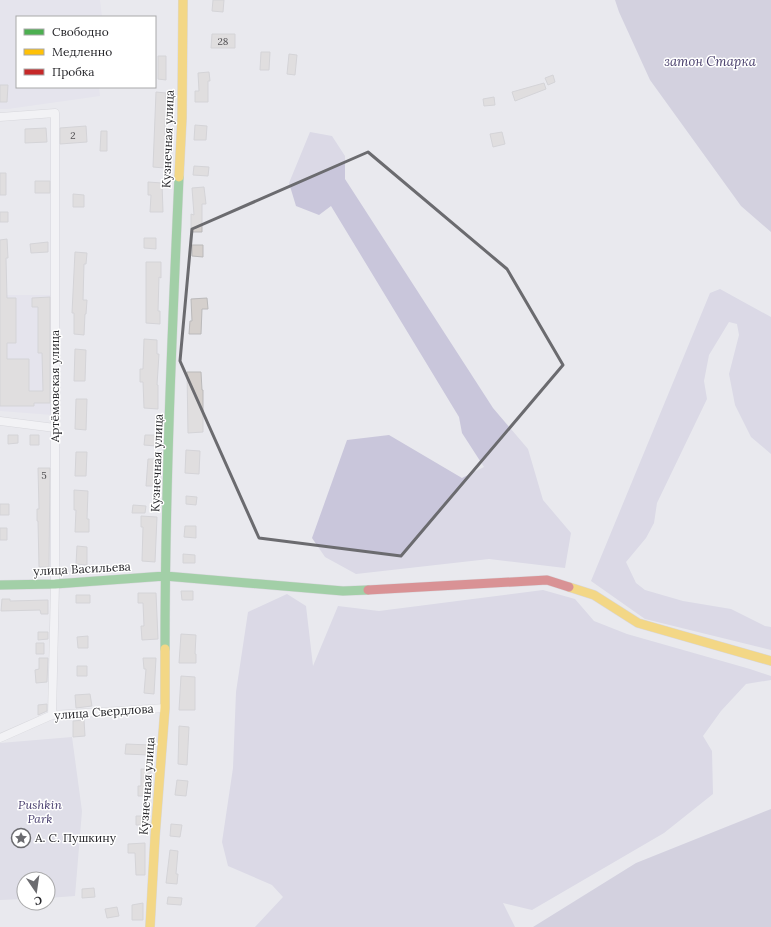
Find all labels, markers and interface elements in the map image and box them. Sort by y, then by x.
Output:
legend [16,16,156,88]
text: Свободно [52,24,109,39]
house number: 28 [218,35,229,48]
text: Медленно [52,44,112,59]
water label: затон Старка [664,53,757,70]
text: Пробка [52,64,94,79]
street label: Кузнечная улица [158,90,177,188]
house number: 2 [70,129,76,142]
street label: Артёмовская улица [47,330,62,443]
street label: Кузнечная улица [147,414,166,512]
house number: 5 [41,469,47,482]
street label: улица Васильева [33,558,131,579]
street label: улица Свердлова [54,701,154,722]
street label: Кузнечная улица [136,736,157,835]
park label: Pushkin Park [18,797,63,826]
place icon: А. С. Пушкину [10,827,32,849]
place label: А. С. Пушкину [34,830,117,845]
north arrow [16,871,56,911]
text: С [33,893,44,909]

